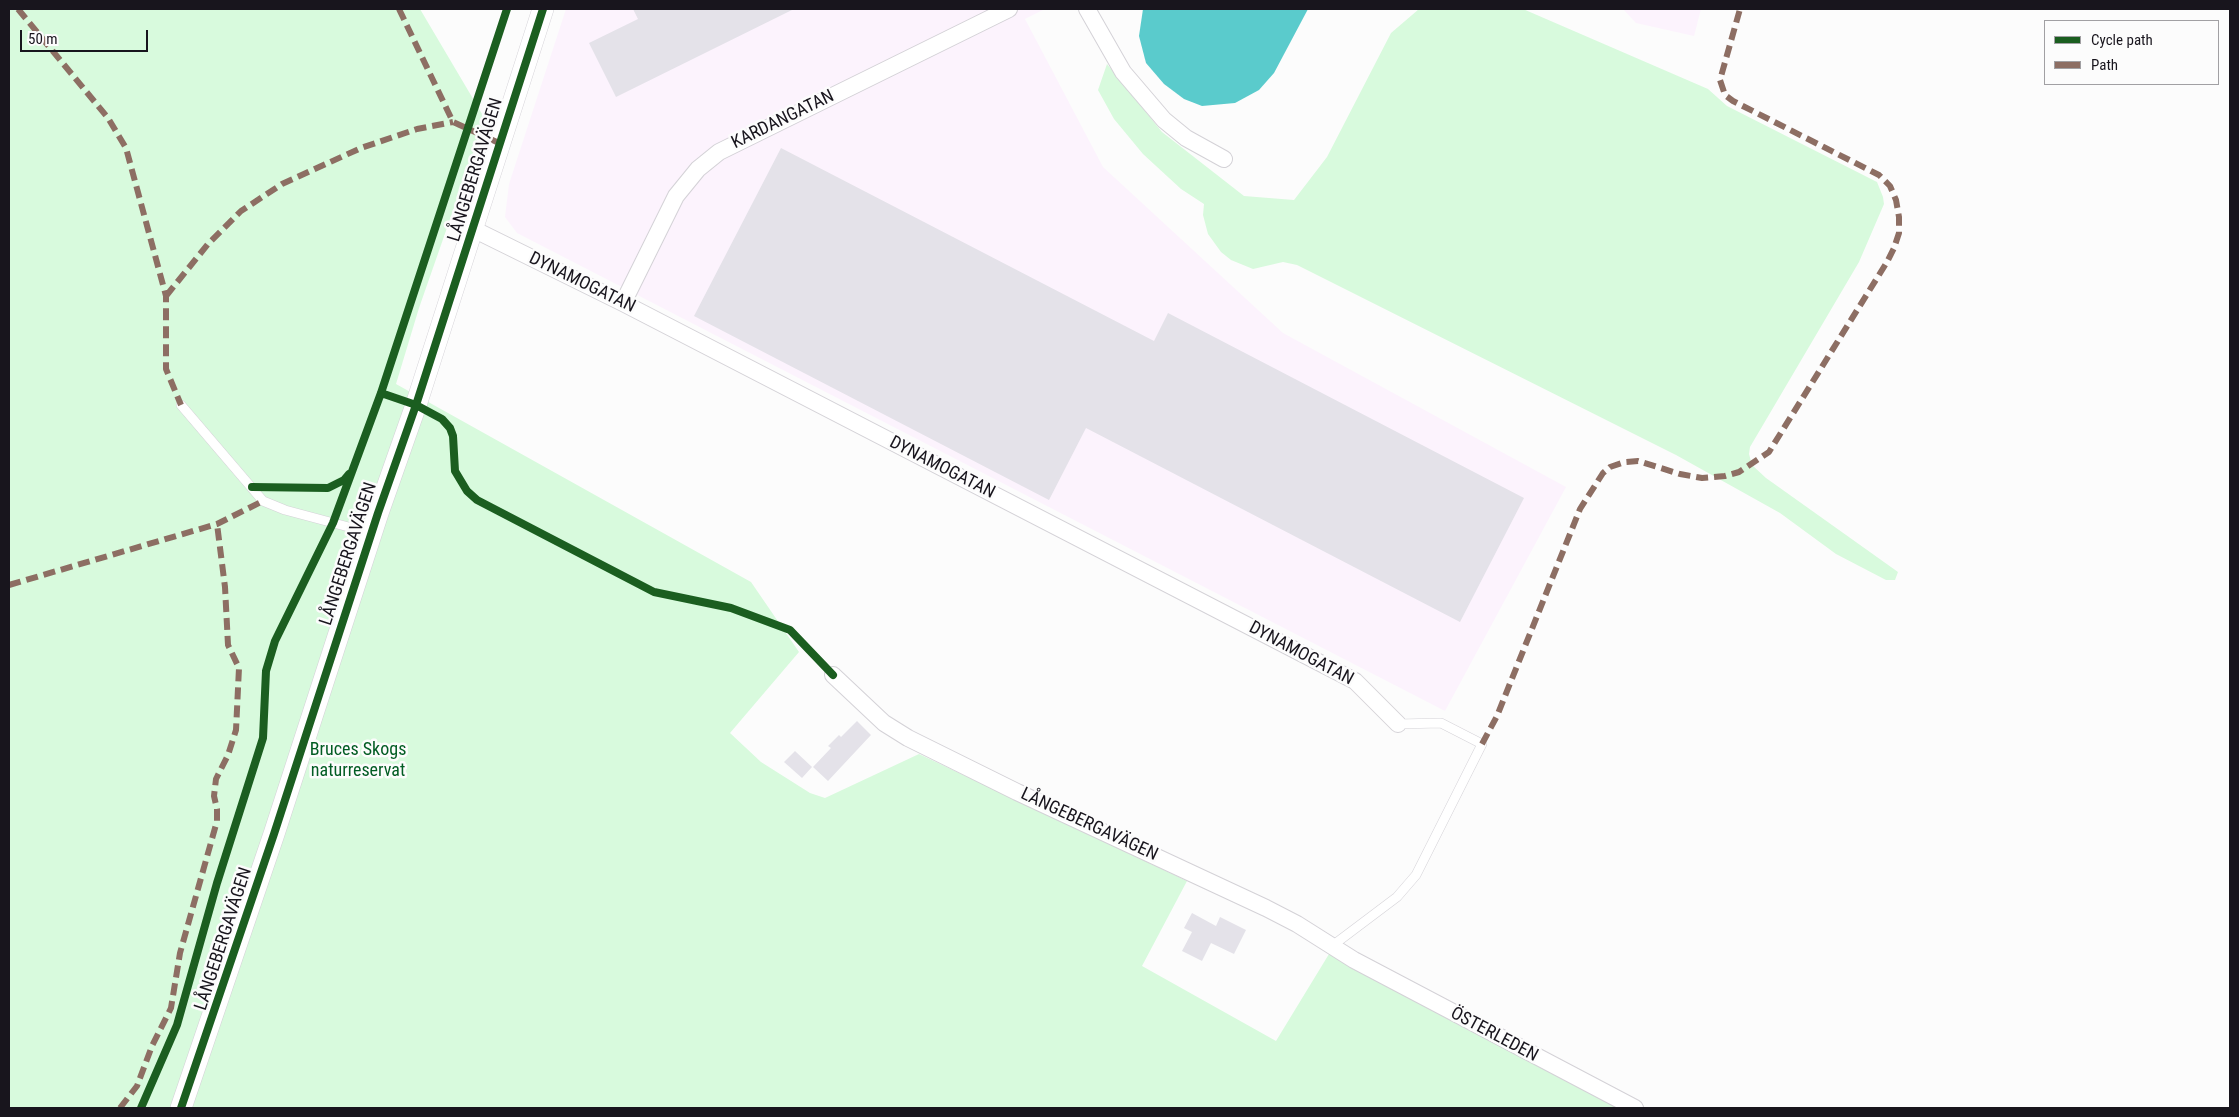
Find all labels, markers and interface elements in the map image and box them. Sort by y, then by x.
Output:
scale bar [22,20,150,52]
legend [2044,20,2219,85]
text: 50 m [28,30,58,48]
text: Cycle path [2091,31,2153,49]
text: Path [2091,56,2118,74]
street label: KARDANGATAN [728,86,838,154]
street label: LÅNGEBERGAVÄGEN [444,96,508,244]
street label: DYNAMOGATAN [525,248,639,318]
street label: DYNAMOGATAN [886,432,998,504]
street label: LÅNGEBERGAVÄGEN [316,480,382,628]
street label: DYNAMOGATAN [1245,617,1357,691]
park label: Bruces Skogs naturreservat [310,739,406,782]
street label: LÅNGEBERGAVÄGEN [1017,784,1161,866]
street label: LÅNGEBERGAVÄGEN [191,865,257,1013]
street label: ÖSTERLEDEN [1447,1003,1541,1067]

